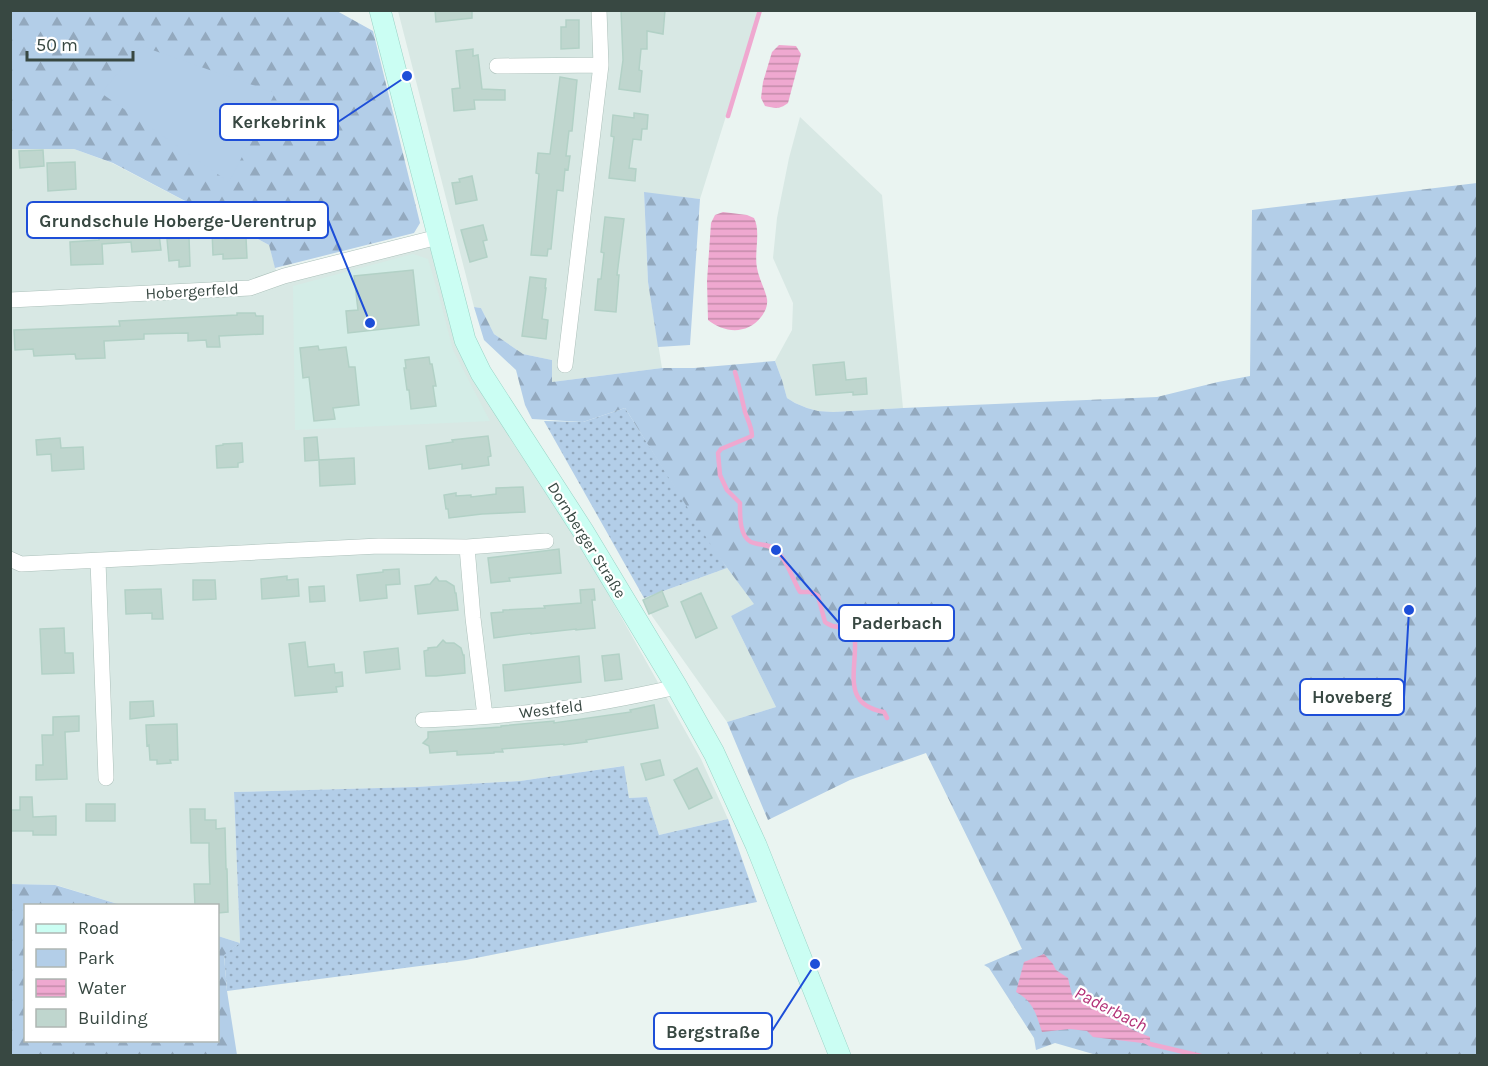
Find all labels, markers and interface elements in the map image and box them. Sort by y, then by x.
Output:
scale bar [27,24,134,62]
text: 50 m [36,34,78,56]
callout: Kerkebrink [220,104,338,140]
text: Kerkebrink [232,111,327,133]
callout: Grundschule Hoberge-Uerentrup [27,202,328,238]
text: Grundschule Hoberge-Uerentrup [39,210,317,232]
street label: Hobergerfeld [145,279,239,303]
street label: Dornberger Straße [544,479,630,601]
callout: Paderbach [839,605,954,641]
text: Paderbach [852,612,942,634]
callout: Hoveberg [1300,679,1404,715]
text: Hoveberg [1312,686,1392,708]
street label: Westfeld [518,696,584,722]
legend [24,904,219,1042]
text: Road [78,917,119,939]
text: Park [78,947,115,969]
text: Water [78,977,126,999]
water label: Paderbach [1071,981,1151,1037]
text: Building [78,1007,148,1029]
callout: Bergstraße [654,1013,772,1049]
text: Bergstraße [666,1021,760,1043]

